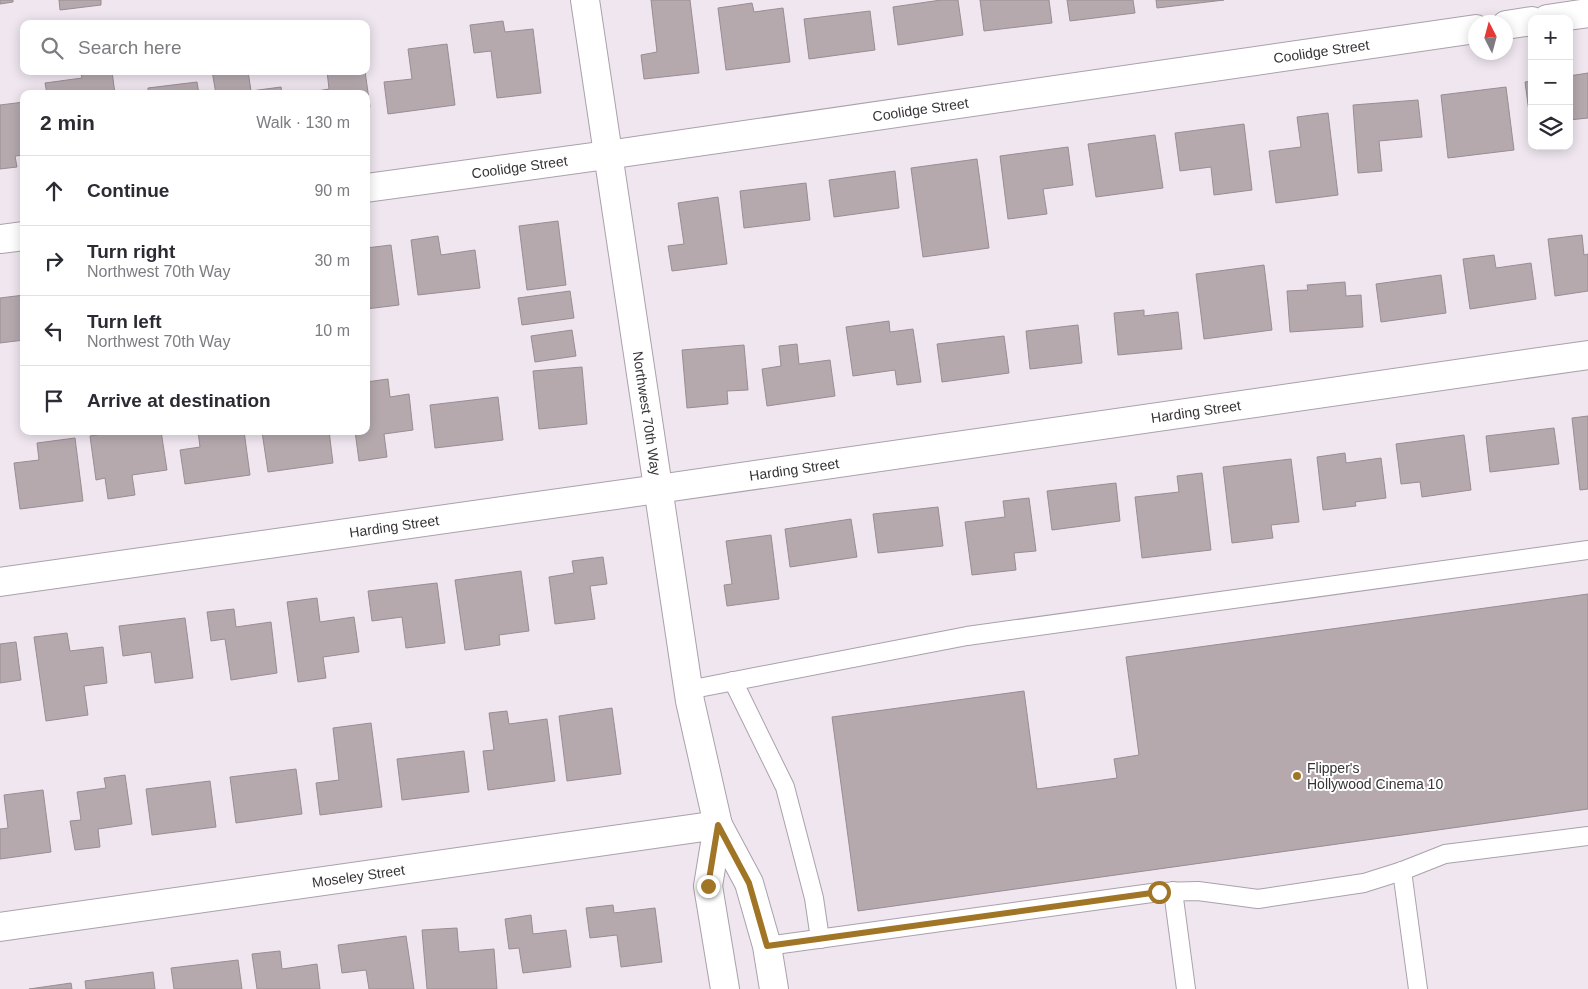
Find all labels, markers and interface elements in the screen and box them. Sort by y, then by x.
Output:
north arrow [1468,15,1513,60]
map controls [1528,15,1573,150]
button: + [1528,15,1573,60]
search box [20,20,370,75]
icon: search [38,34,66,62]
text: Search here [78,37,182,58]
street label: Coolidge Street [1272,37,1370,66]
button: − [1528,60,1573,105]
street label: Coolidge Street [872,95,970,124]
button: layers [1528,105,1573,150]
text: 2 min [40,111,95,134]
text: Walk · 130 m [256,114,350,131]
street label: Coolidge Street [471,152,569,181]
icon: ahead [40,177,68,205]
text: Continue [87,180,169,201]
text: 90 m [314,182,350,199]
text: Turn right [87,241,175,262]
icon: right [40,247,68,275]
text: 30 m [314,252,350,269]
text: Northwest 70th Way [87,263,230,280]
text: Turn left [87,311,162,332]
icon: left [40,317,68,345]
text: 10 m [314,322,350,339]
text: Northwest 70th Way [87,333,230,350]
street label: Northwest 70th Way [630,350,664,477]
icon: arrive [40,387,68,415]
text: Arrive at destination [87,390,271,411]
street label: Harding Street [1150,397,1242,426]
street label: Harding Street [748,455,840,484]
street label: Harding Street [348,512,440,541]
place label: Flipper's Hollywood Cinema 10 [1307,760,1443,792]
marker: Flipper's Hollywood Cinema 10 [1291,770,1303,782]
street label: Moseley Street [311,862,406,891]
route end [697,875,720,898]
route start [1148,881,1171,904]

